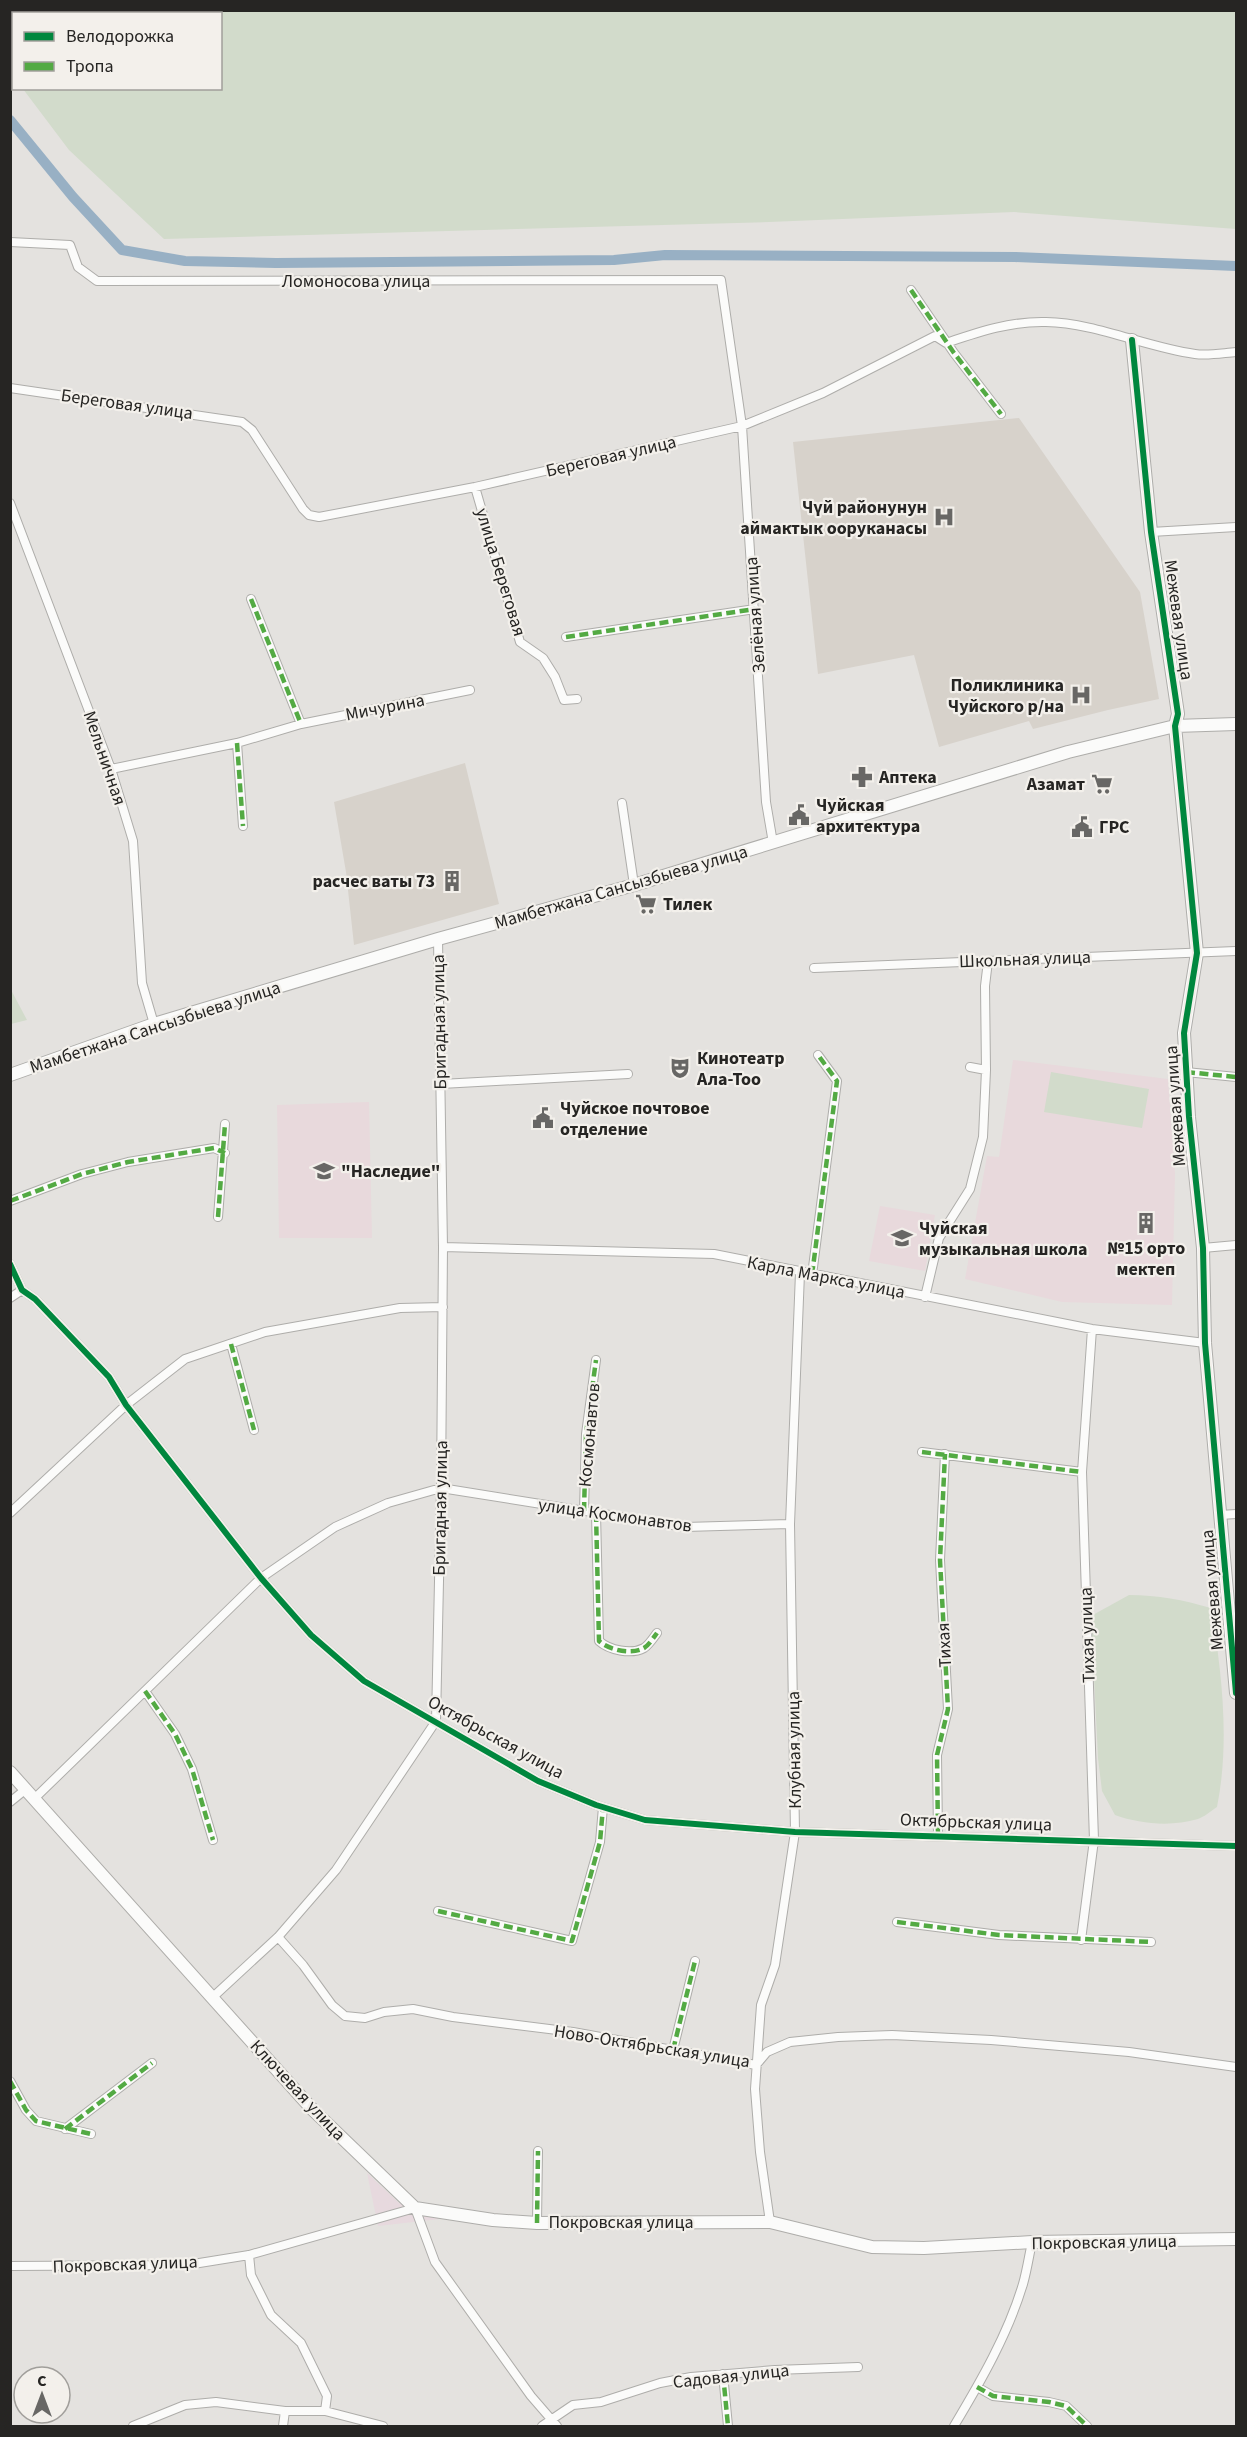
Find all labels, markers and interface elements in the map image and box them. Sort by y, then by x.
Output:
legend [12,12,222,90]
text: Велодорожка [66,24,174,49]
text: Тропа [66,54,114,79]
street label: Ломоносова улица [282,269,430,294]
street label: Береговая улица [59,383,194,426]
street label: Береговая улица [544,429,679,484]
place label: Чүй районунун аймактык ооруканасы [740,495,927,541]
street label: улица Береговая [469,505,532,639]
hospital icon: Чүй районунун аймактык ооруканасы [932,505,956,529]
street label: Зелёная улица [739,556,772,674]
street label: Межевая улица [1158,558,1199,682]
place label: Поликлиника Чуйского р/на [948,673,1064,719]
hospital icon: Поликлиника Чуйского р/на [1069,683,1093,707]
street label: Мичурина [343,688,427,727]
street label: Мельничная [77,708,132,809]
pharmacy icon: Аптека [850,765,874,789]
place label: Аптека [878,765,937,790]
place label: Азамат [1026,772,1085,797]
supermarket icon: Азамат [1090,772,1114,796]
place label: Чуйская архитектура [816,793,920,839]
public building icon: Чуйская архитектура [787,803,811,827]
public building icon: ГРС [1070,815,1094,839]
place label: ГРС [1099,815,1130,840]
street label: Мамбетжана Сансызбыева улица [492,839,751,936]
place label: расчес ваты 73 [313,869,435,894]
building icon: расчес ваты 73 [440,869,464,893]
supermarket icon: Тилек [634,892,658,916]
place label: Тилек [663,892,712,917]
street label: Школьная улица [959,945,1091,974]
street label: Бригадная улица [426,954,453,1090]
street label: Мамбетжана Сансызбыева улица [27,975,284,1080]
street label: Межевая улица [1159,1045,1192,1167]
place label: Кинотеатр Ала-Тоо [696,1046,785,1092]
theatre icon: Кинотеатр Ала-Тоо [668,1056,692,1080]
place label: Чуйское почтовое отделение [560,1096,709,1142]
public building icon: Чуйское почтовое отделение [531,1106,555,1130]
school or university icon: "Наследие" [312,1159,336,1183]
place label: "Наследие" [341,1159,440,1184]
building icon: №15 орто мектеп [1134,1211,1158,1235]
place label: Чуйская музыкальная школа [919,1216,1088,1262]
school or university icon: Чуйская музыкальная школа [890,1226,914,1250]
place label: №15 орто мектеп [1107,1236,1185,1282]
street label: Карла Маркса улица [745,1250,907,1305]
street label: Космонавтов [573,1382,606,1488]
street label: Бригадная улица [427,1440,454,1576]
street label: улица Космонавтов [536,1492,693,1539]
street label: Межевая улица [1195,1528,1230,1651]
street label: Тихая улица [1073,1587,1102,1683]
street label: Тихая [931,1622,958,1668]
street label: Октябрьская улица [423,1690,568,1785]
street label: Клубная улица [781,1691,808,1809]
street label: Октябрьская улица [900,1807,1052,1838]
street label: Ново-Октябрьская улица [552,2019,752,2074]
street label: Ключевая улица [244,2034,351,2146]
street label: Покровская улица [548,2210,694,2235]
street label: Покровская улица [1031,2229,1177,2256]
street label: Покровская улица [52,2249,198,2280]
street label: Садовая улица [672,2358,791,2395]
north arrow [12,2365,72,2425]
text: С [37,2370,47,2392]

